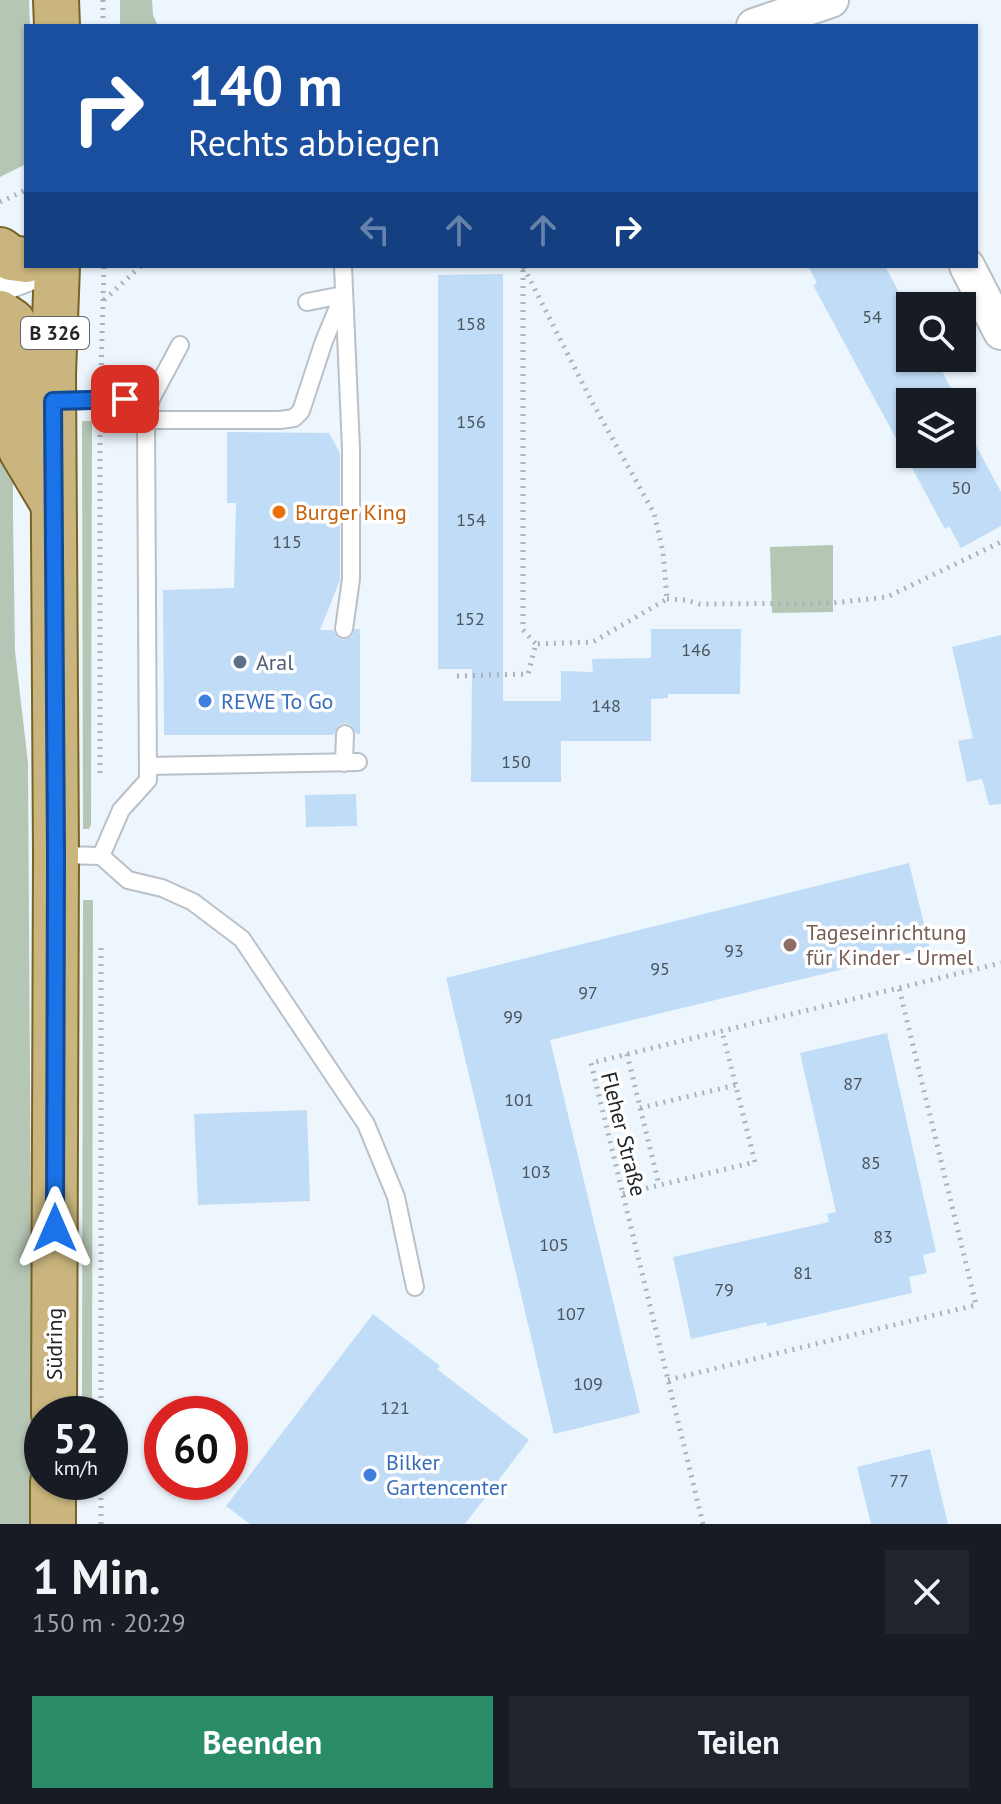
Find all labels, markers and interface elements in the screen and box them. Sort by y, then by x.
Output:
text: 140 m [188,49,343,121]
icon: right [56,56,160,160]
text: Rechts abbiegen [188,119,440,166]
icon: left [353,208,397,252]
icon: ahead [437,208,481,252]
icon: ahead [521,208,565,252]
icon: right [605,208,649,252]
map controls [896,292,976,468]
button: search [896,292,976,372]
house number: 54 [862,305,882,328]
house number: 158 [456,312,486,335]
road number: B 326 [21,317,89,349]
pin [91,365,159,433]
icon: arrive [103,377,147,421]
button: layers [896,388,976,468]
house number: 156 [456,410,486,433]
house number: 50 [951,476,971,499]
place label: Burger King [295,498,407,526]
marker: Burger King [270,503,288,521]
house number: 154 [456,508,486,531]
house number: 115 [272,530,302,553]
house number: 152 [455,607,485,630]
house number: 146 [681,638,711,661]
place label: Aral [256,648,294,676]
marker: Aral [231,653,249,671]
place label: REWE To Go [221,687,333,715]
marker: REWE To Go [196,692,214,710]
house number: 148 [591,694,621,717]
house number: 150 [501,750,531,773]
place label: Tageseinrichtung für Kinder - Urmel [806,918,974,971]
marker: Tageseinrichtung für Kinder - Urmel [781,936,799,954]
house number: 93 [724,939,744,962]
house number: 95 [650,957,670,980]
house number: 97 [578,981,598,1004]
house number: 99 [503,1005,523,1028]
street label: Fleher Straße [595,1069,653,1199]
house number: 87 [843,1072,863,1095]
house number: 101 [504,1088,534,1111]
house number: 85 [861,1151,881,1174]
house number: 103 [521,1160,551,1183]
position arrow [13,1186,97,1270]
house number: 83 [873,1225,893,1248]
house number: 105 [539,1233,569,1256]
house number: 81 [793,1261,813,1284]
house number: 79 [714,1278,734,1301]
house number: 107 [556,1302,586,1325]
street label: Südring [40,1308,68,1380]
house number: 109 [573,1372,603,1395]
speed limit sign: 60 [144,1396,248,1500]
house number: 121 [380,1396,410,1419]
text: 52 [53,1412,99,1464]
place label: Bilker Gartencenter [386,1448,508,1501]
text: km/h [54,1455,98,1481]
marker: Bilker Gartencenter [361,1466,379,1484]
house number: 77 [889,1469,909,1492]
text: 1 Min. [32,1545,161,1607]
button: close [885,1550,969,1634]
text: 150 m · 20:29 [32,1606,186,1639]
button: Beenden [32,1696,493,1788]
button: Teilen [509,1696,969,1788]

